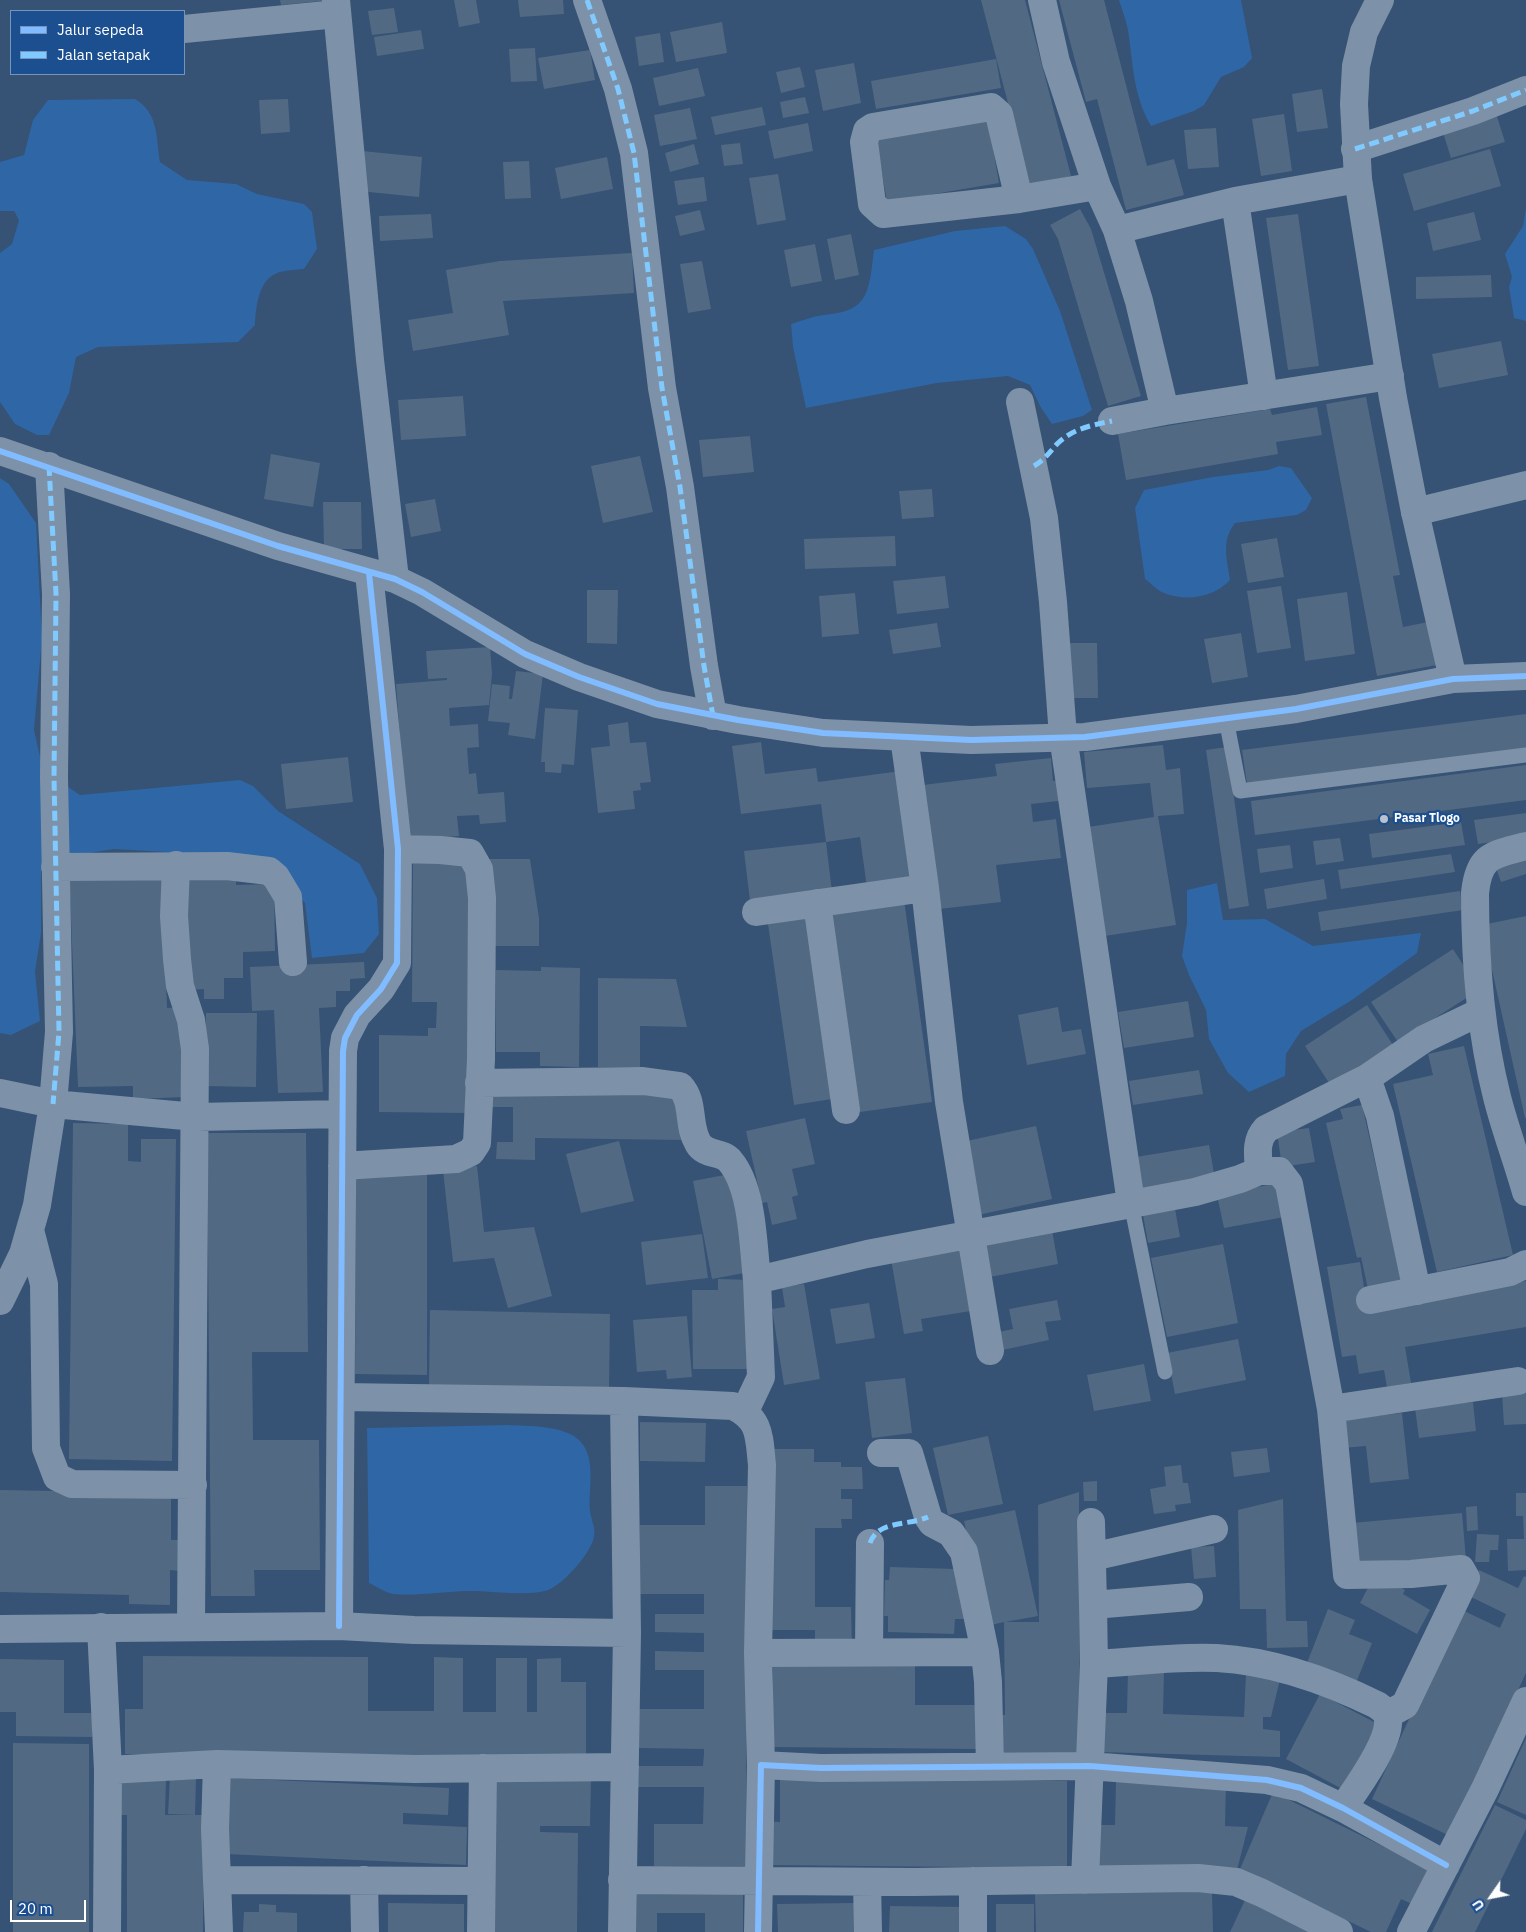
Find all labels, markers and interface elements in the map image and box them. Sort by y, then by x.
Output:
legend [10,10,185,75]
text: Jalur sepeda [57,20,144,39]
text: Jalan setapak [57,45,150,64]
place label: Pasar Tlogo [1394,812,1460,826]
marker: Pasar Tlogo [1378,813,1390,825]
north arrow [1466,1872,1516,1922]
scale bar [12,1890,89,1922]
text: U [1468,1896,1489,1914]
text: 20 m [18,1899,53,1918]

